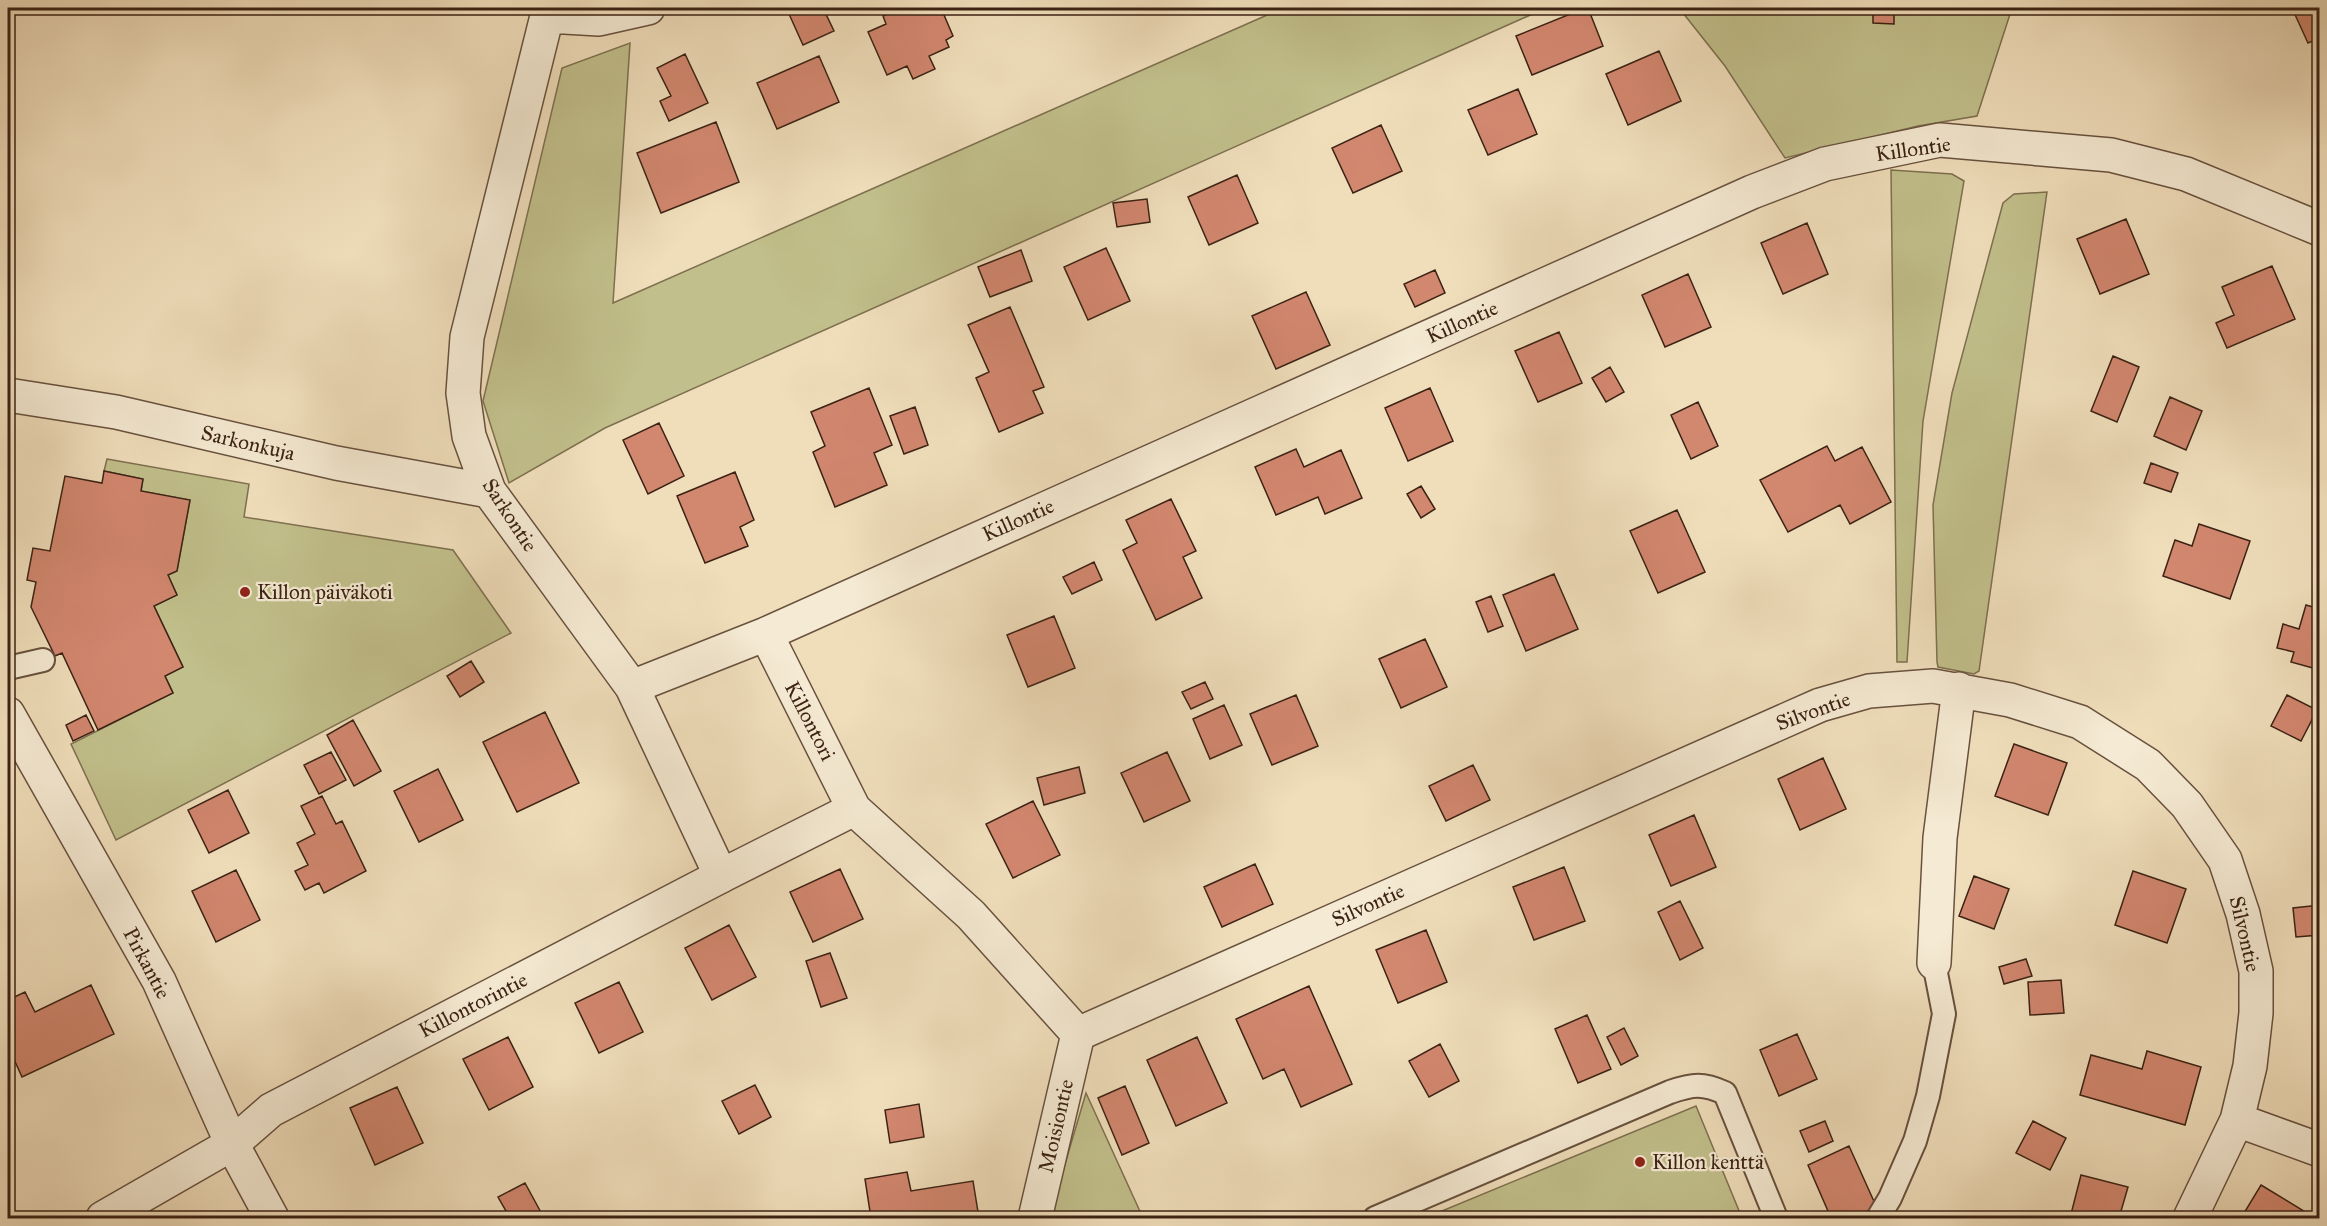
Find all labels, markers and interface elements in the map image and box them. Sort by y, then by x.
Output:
street label: Killontie [1874,131,1953,167]
street label: Killontie [1422,295,1502,349]
street label: Sarkonkuja [199,420,297,466]
street label: Sarkontie [477,474,543,557]
street label: Killontie [978,493,1058,547]
place label: Killon päiväkoti [257,579,393,605]
marker: Killon päiväkoti [238,585,252,599]
street label: Killontori [779,677,841,765]
street label: Silvontie [1772,686,1854,736]
street label: Silvontie [1327,877,1409,933]
street label: Silvontie [2224,894,2266,975]
street label: Pirkantie [117,923,177,1003]
street label: Killontorintie [414,966,532,1044]
street label: Moisiontie [1033,1076,1079,1175]
place label: Killon kenttä [1652,1149,1764,1175]
marker: Killon kenttä [1633,1155,1647,1169]

